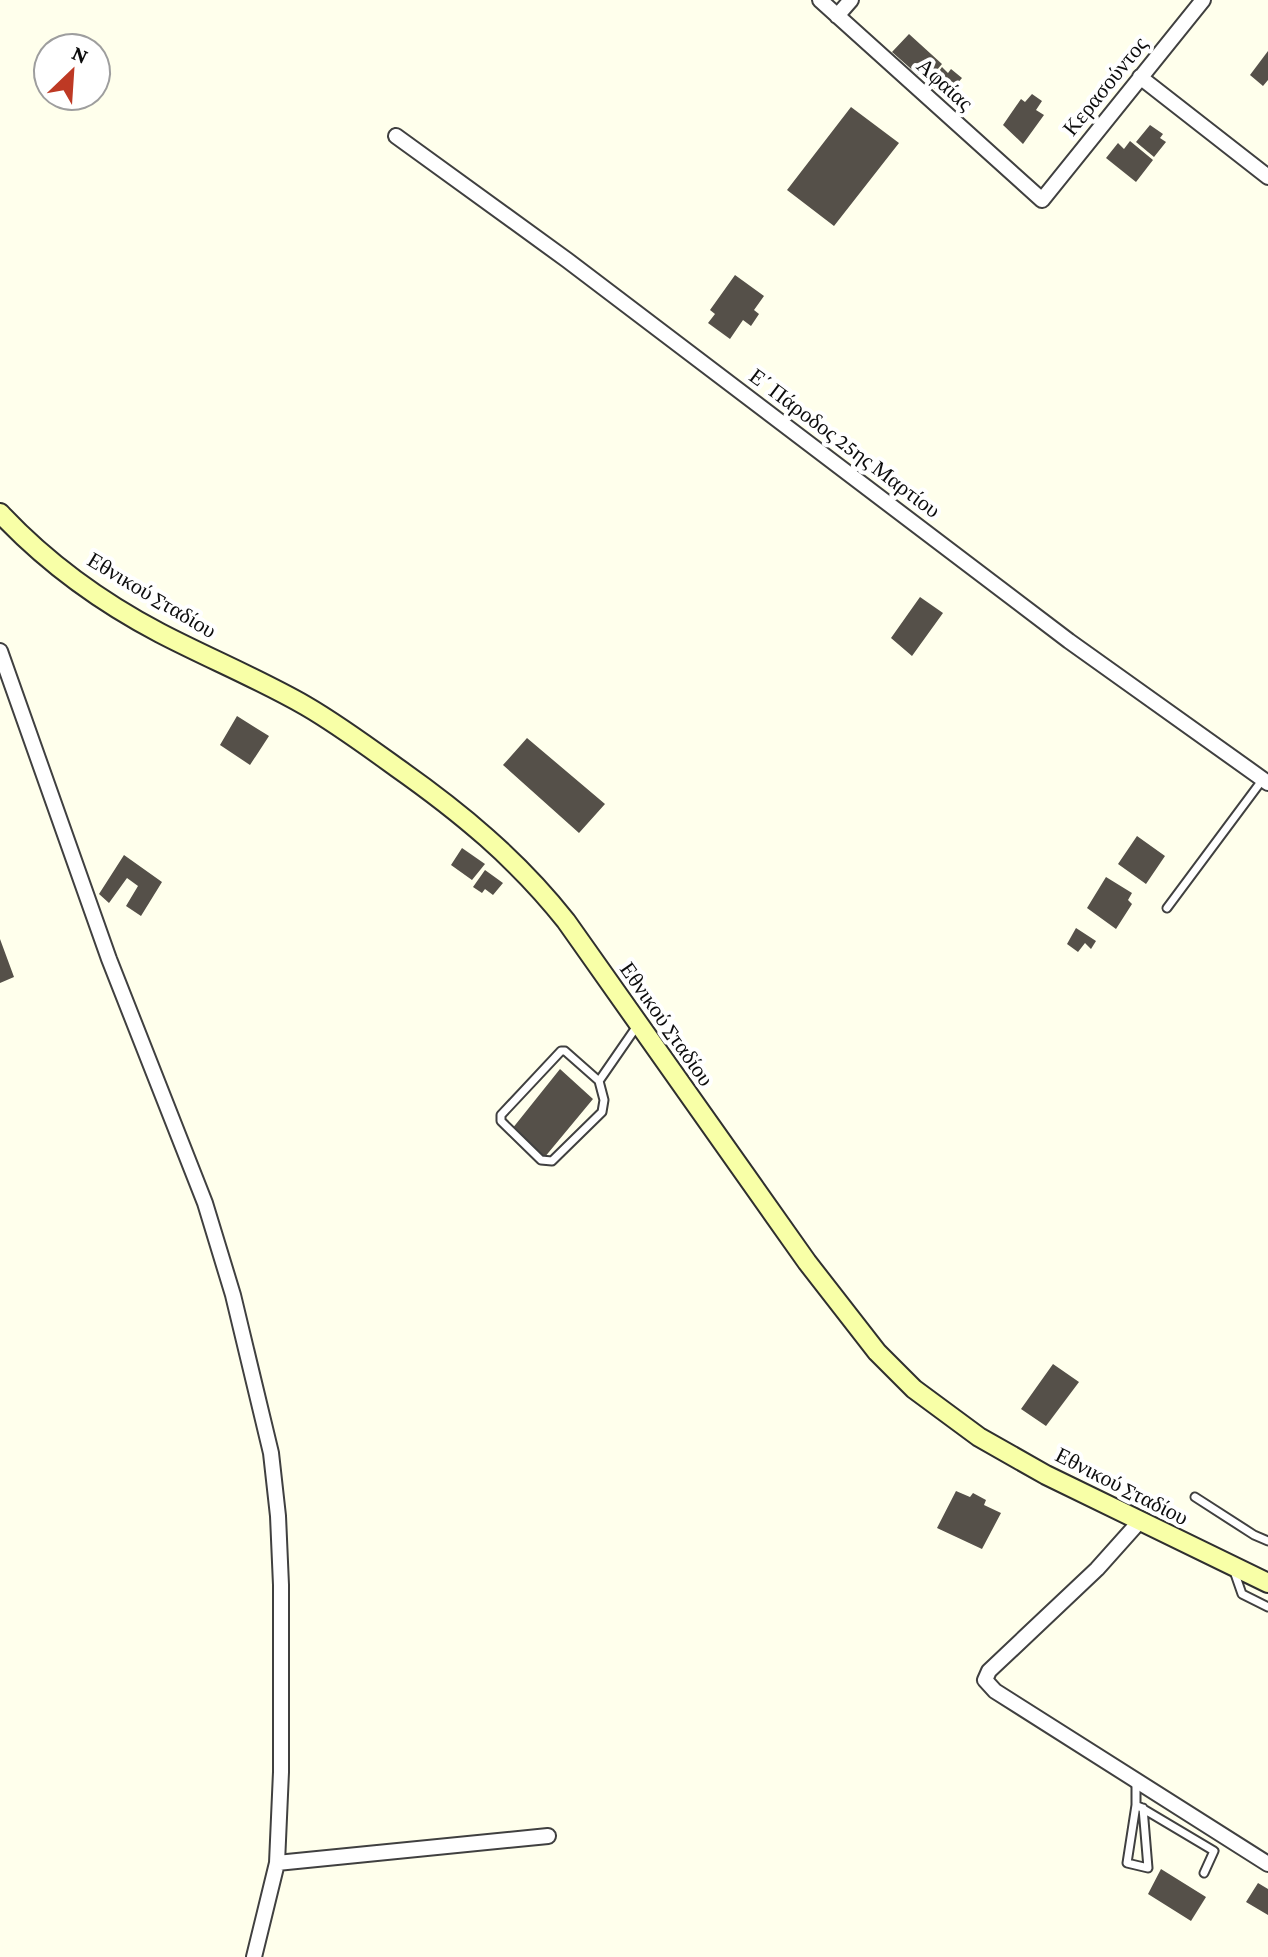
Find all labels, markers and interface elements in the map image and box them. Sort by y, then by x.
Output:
street label: Κερασούντος [1058,31,1153,140]
north arrow [32,32,112,112]
text: N [68,40,92,69]
street label: Αφαίας [912,53,978,116]
street label: Ε΄ Πάροδος 25ης Μαρτίου [745,363,945,523]
street label: Εθνικού Σταδίου [83,547,221,643]
street label: Εθνικού Σταδίου [615,957,719,1091]
street label: Εθνικού Σταδίου [1051,1442,1193,1530]

